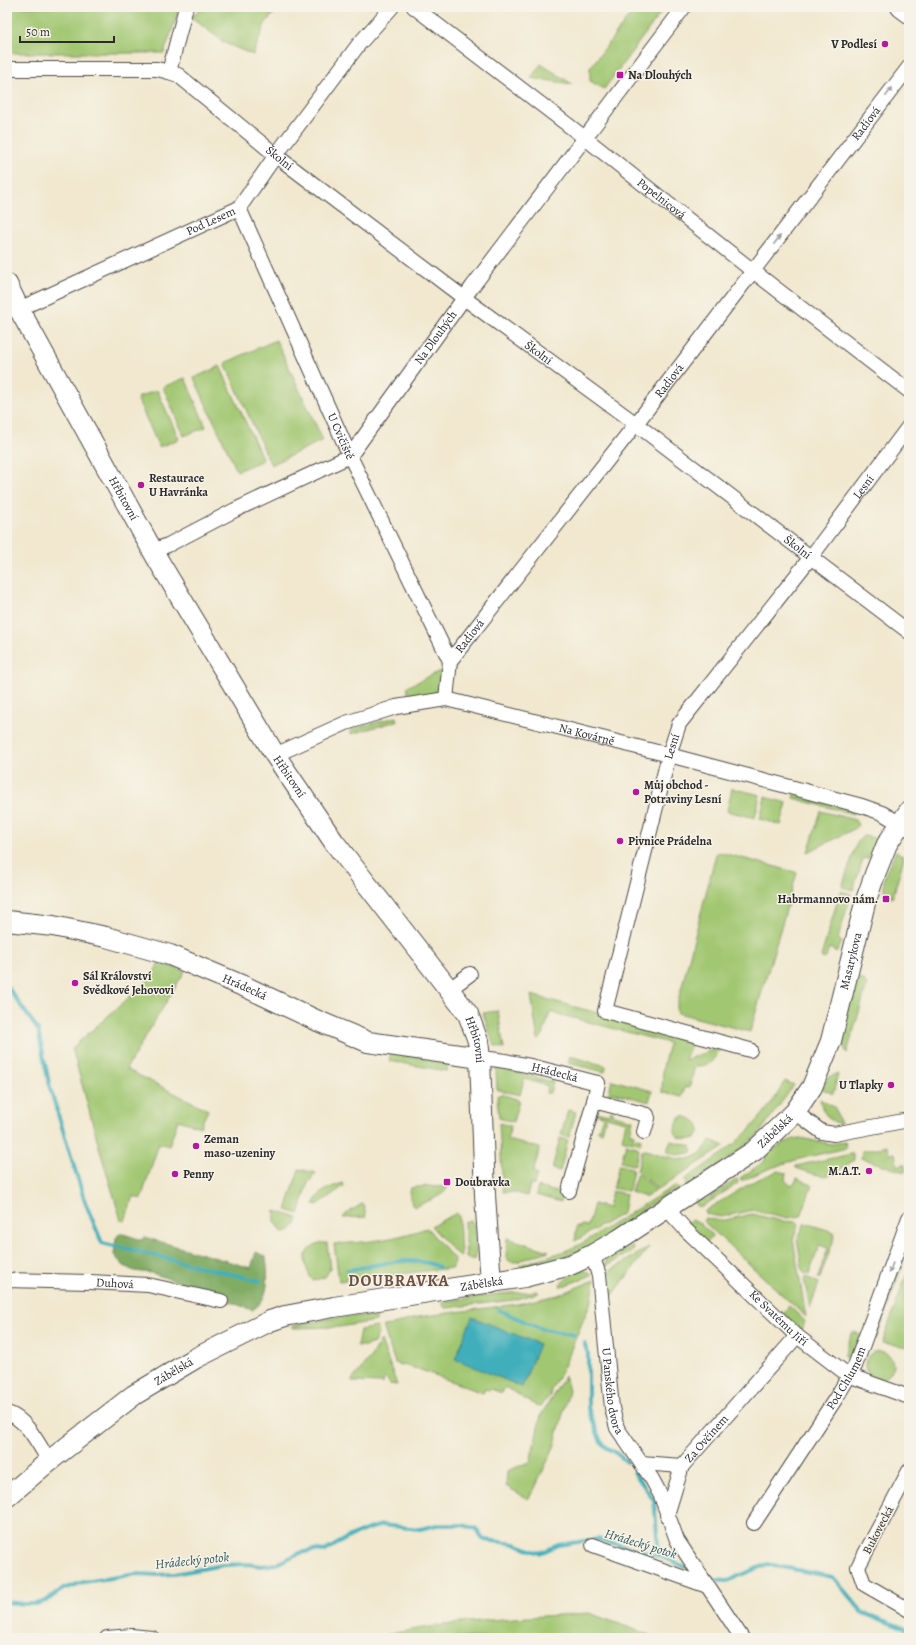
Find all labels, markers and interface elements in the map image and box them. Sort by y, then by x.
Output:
scale bar [20,18,114,44]
text: 50 m [26,24,50,40]
place label: V Podlesí [830,36,877,52]
marker: V Podlesí [880,39,890,49]
place label: Na Dlouhých [628,67,693,83]
marker: Na Dlouhých [615,70,625,80]
one-way arrow [885,87,894,98]
street label: Radiová [848,103,884,144]
street label: Školní [262,142,296,174]
street label: Popelnicová [634,174,690,223]
street label: Pod Lesem [184,203,238,239]
one-way arrow [772,235,781,246]
street label: Na Dlouhých [411,307,461,368]
street label: Školní [521,337,556,368]
street label: Radiová [651,360,688,401]
street label: U Cvičiště [324,410,359,462]
place label: Restaurace U Havránka [149,470,208,500]
street label: Lesní [849,472,878,502]
street label: Hřbitovní [105,473,142,523]
marker: Restaurace U Havránka [136,480,146,490]
street label: Školní [781,531,815,563]
street label: Radiová [451,615,488,656]
street label: Na Kovárně [557,720,616,749]
street label: Lesní [660,732,683,761]
street label: Hřbitovní [269,752,310,801]
place label: Můj obchod - Potraviny Lesní [644,777,722,807]
marker: Můj obchod - Potraviny Lesní [631,787,641,797]
place label: Pivnice Prádelna [628,833,712,849]
marker: Pivnice Prádelna [615,836,625,846]
place label: Habrmannovo nám. [777,891,878,907]
marker: Habrmannovo nám. [881,894,891,904]
street label: Masarykova [836,930,866,991]
place label: Sál Království Svědkové Jehovovi [83,968,174,998]
street label: Hrádecká [220,970,270,1004]
marker: Sál Království Svědkové Jehovovi [70,978,80,988]
street label: Hřbitovní [461,1014,488,1063]
street label: Hrádecká [530,1059,580,1086]
place label: U Tlapky [839,1077,883,1093]
marker: U Tlapky [886,1080,896,1090]
street label: Zábělská [754,1110,796,1152]
place label: Zeman maso-uzeniny [204,1131,276,1161]
marker: Zeman maso-uzeniny [191,1141,201,1151]
place label: M.A.T. [828,1163,861,1179]
place label: Penny [183,1166,214,1182]
marker: M.A.T. [864,1166,874,1176]
marker: Penny [170,1169,180,1179]
place label: Doubravka [455,1174,510,1190]
marker: Doubravka [442,1177,452,1187]
one-way arrow [888,1263,894,1275]
district label: DOUBRAVKA [348,1270,450,1292]
street label: Zábělská [459,1272,505,1295]
street label: Duhová [96,1274,135,1292]
street label: Ke Svatému Jiří [746,1286,811,1350]
street label: Pod Chlumem [823,1344,869,1413]
street label: U Panského dvora [598,1347,627,1438]
street label: Zábělská [151,1353,196,1389]
street label: Za Ovčínem [681,1411,732,1466]
street label: Bukovecká [859,1503,897,1557]
water label: Hrádecký potok [603,1524,679,1563]
water label: Hrádecký potok [154,1548,230,1573]

